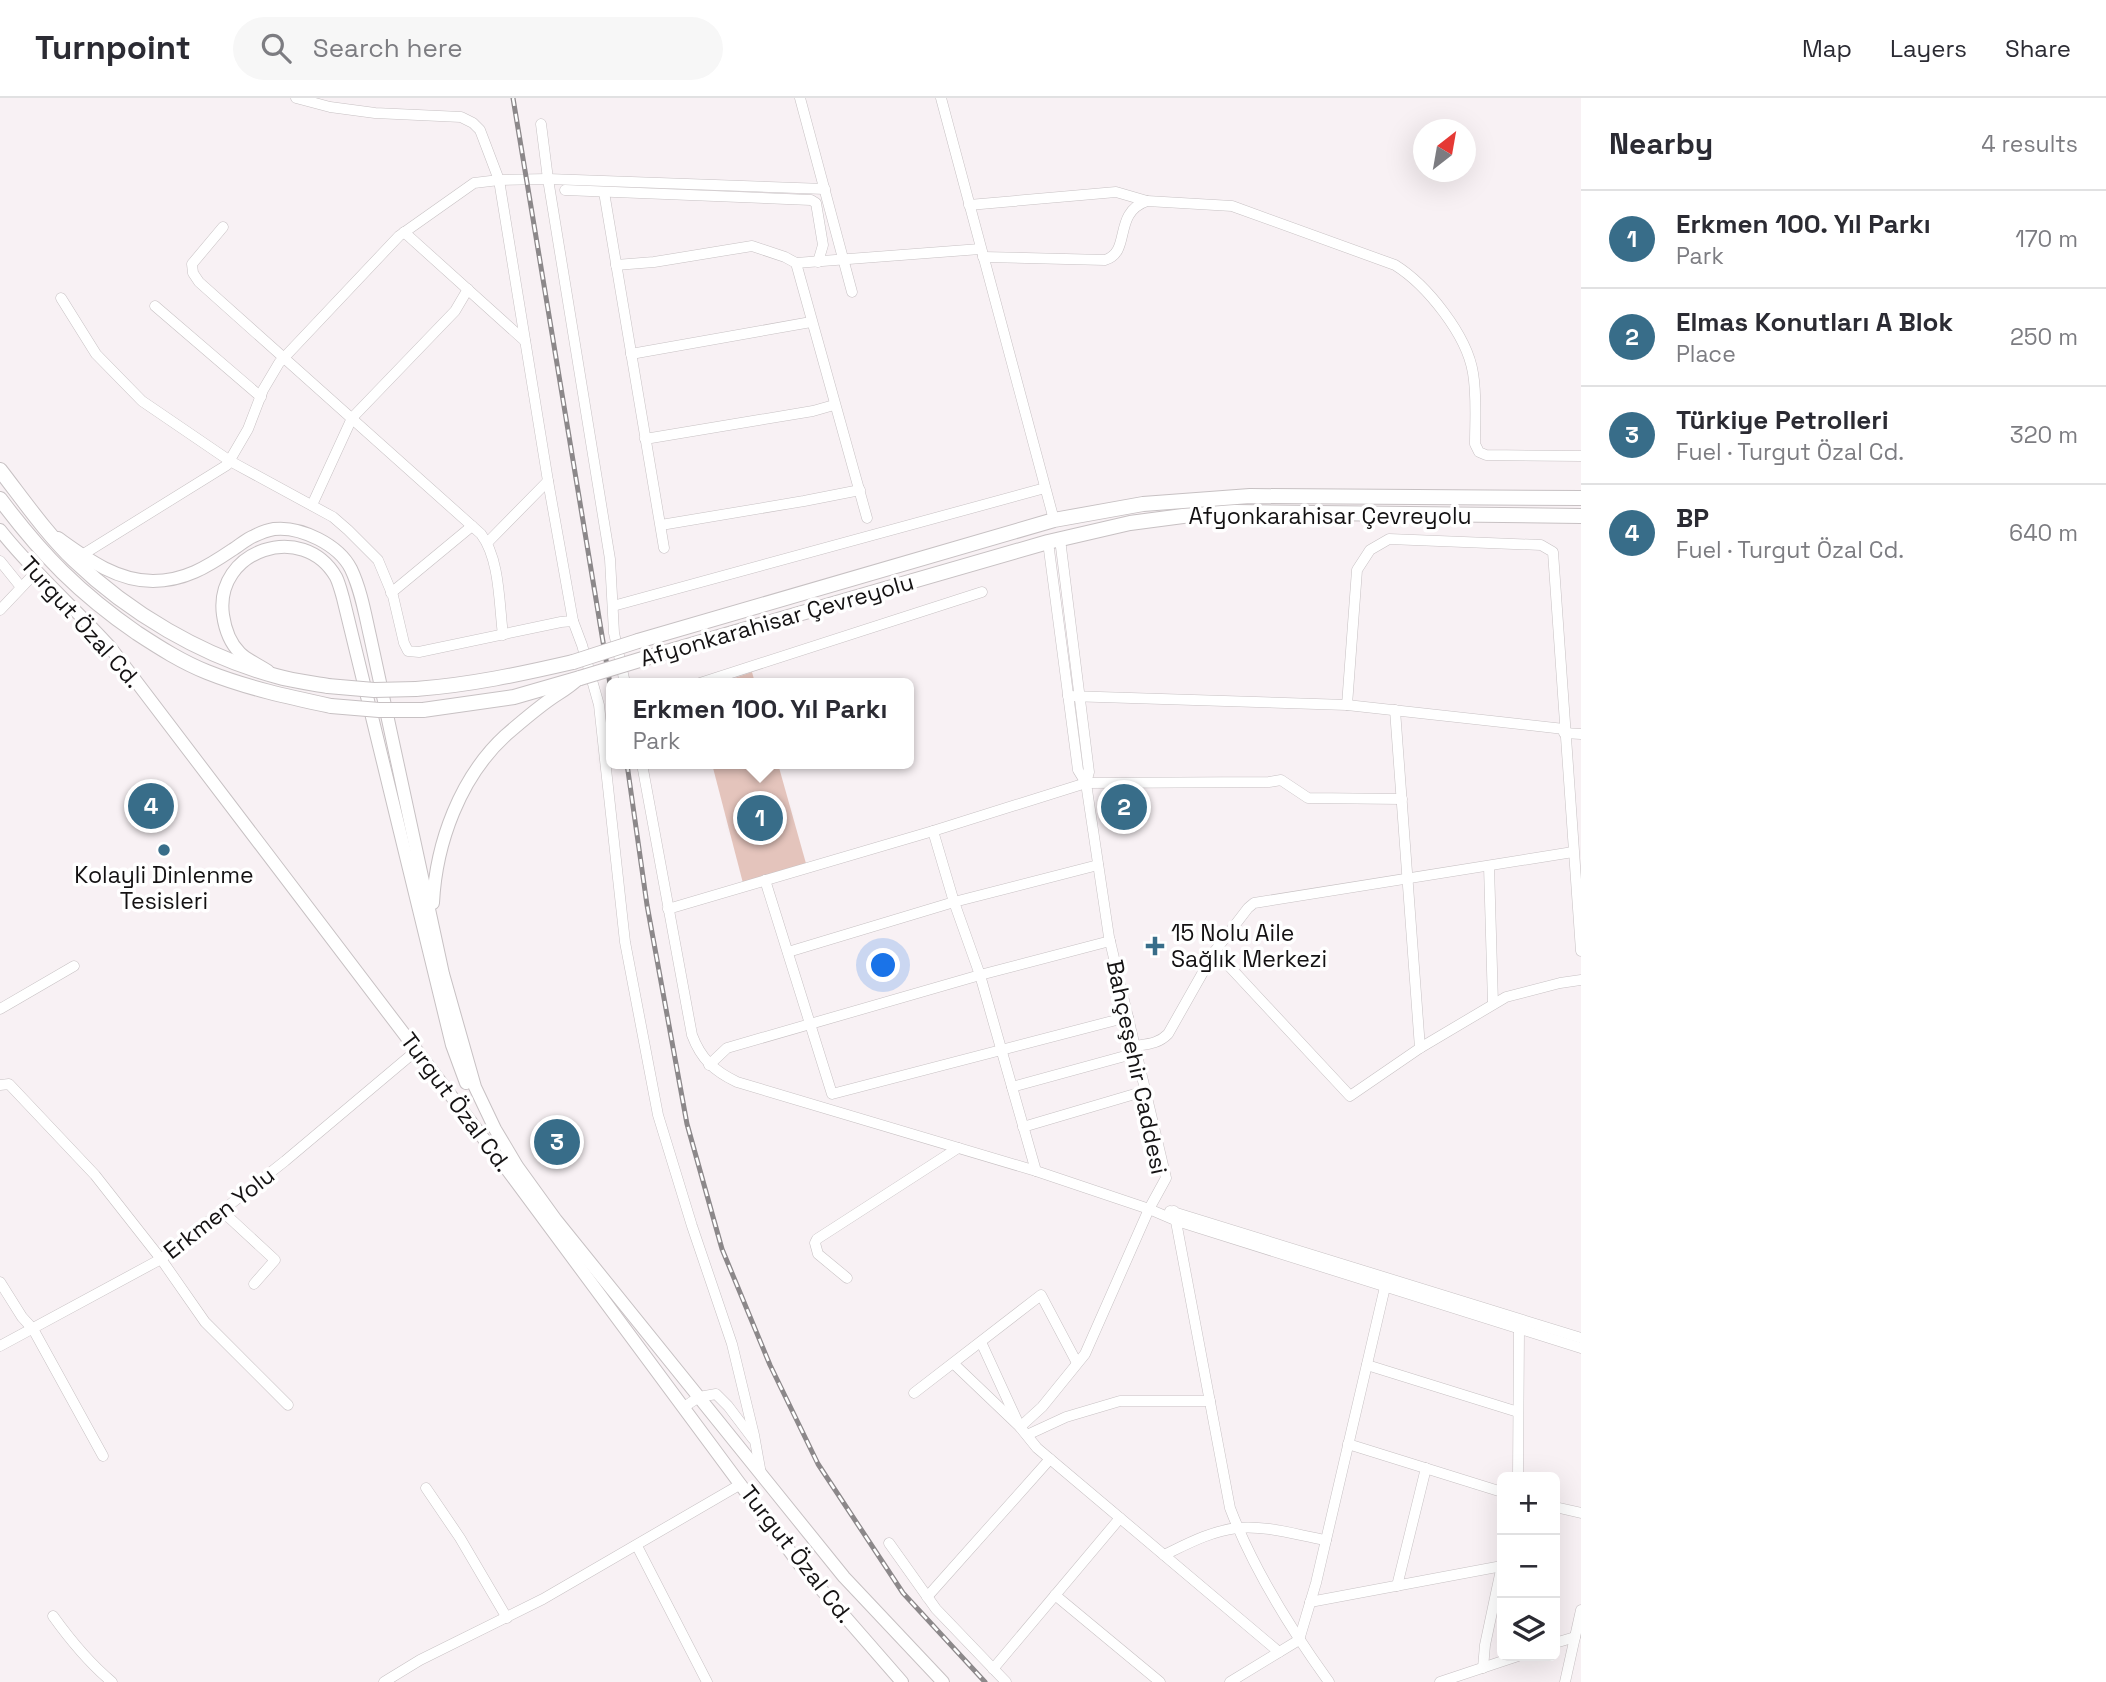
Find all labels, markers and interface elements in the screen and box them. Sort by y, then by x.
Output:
search box [233,17,723,80]
text: Turnpoint [35,27,191,69]
icon: search [257,29,295,67]
text: Search here [313,31,463,65]
text: Map [1802,33,1852,64]
text: Layers [1890,33,1967,64]
text: Share [2005,33,2071,64]
north arrow [1413,119,1476,182]
text: Nearby [1609,124,1713,163]
text: 4 results [1981,129,2078,159]
text: Erkmen 100. Yıl Parkı [1676,207,1931,241]
text: 1 [1627,224,1637,254]
text: 170 m [2015,224,2078,254]
text: Park [1676,241,1724,271]
text: Elmas Konutları A Blok [1676,305,1953,339]
text: 2 [1625,322,1639,352]
text: 250 m [2010,322,2078,352]
text: Place [1676,339,1736,369]
text: Türkiye Petrolleri [1676,403,1889,437]
text: 3 [1625,420,1639,450]
text: 320 m [2010,420,2078,450]
text: Fuel · Turgut Özal Cd. [1676,437,1904,467]
street label: Afyonkarahisar Çevreyolu [1188,501,1472,531]
text: BP [1676,501,1709,535]
text: 4 [1625,518,1639,548]
text: 640 m [2009,518,2078,548]
text: Fuel · Turgut Özal Cd. [1676,535,1904,565]
street label: Turgut Özal Cd. [14,550,148,694]
street label: Afyonkarahisar Çevreyolu [637,567,917,673]
popup [606,678,914,769]
text: Erkmen 100. Yıl Parkı [633,692,887,726]
text: Park [633,726,681,756]
pin: 4 [128,780,174,832]
pin: 2 [1101,781,1147,833]
pin: 1 [737,792,783,844]
marker: Kolayli Dinlenme Tesisleri [156,842,172,858]
place label: Kolayli Dinlenme Tesisleri [74,860,254,916]
place label: 15 Nolu Aile Sağlık Merkezi [1171,918,1327,974]
marker: 15 Nolu Aile Sağlık Merkezi [1145,936,1165,956]
your location [866,948,900,982]
street label: Bahçeşehir Caddesi [1100,957,1174,1177]
street label: Turgut Özal Cd. [394,1026,518,1178]
pin: 3 [534,1116,580,1168]
street label: Erkmen Yolu [157,1160,281,1266]
map controls [1497,1472,1560,1661]
button: + [1497,1472,1560,1535]
street label: Turgut Özal Cd. [734,1479,860,1629]
button: − [1497,1535,1560,1598]
button: layers [1497,1598,1560,1661]

